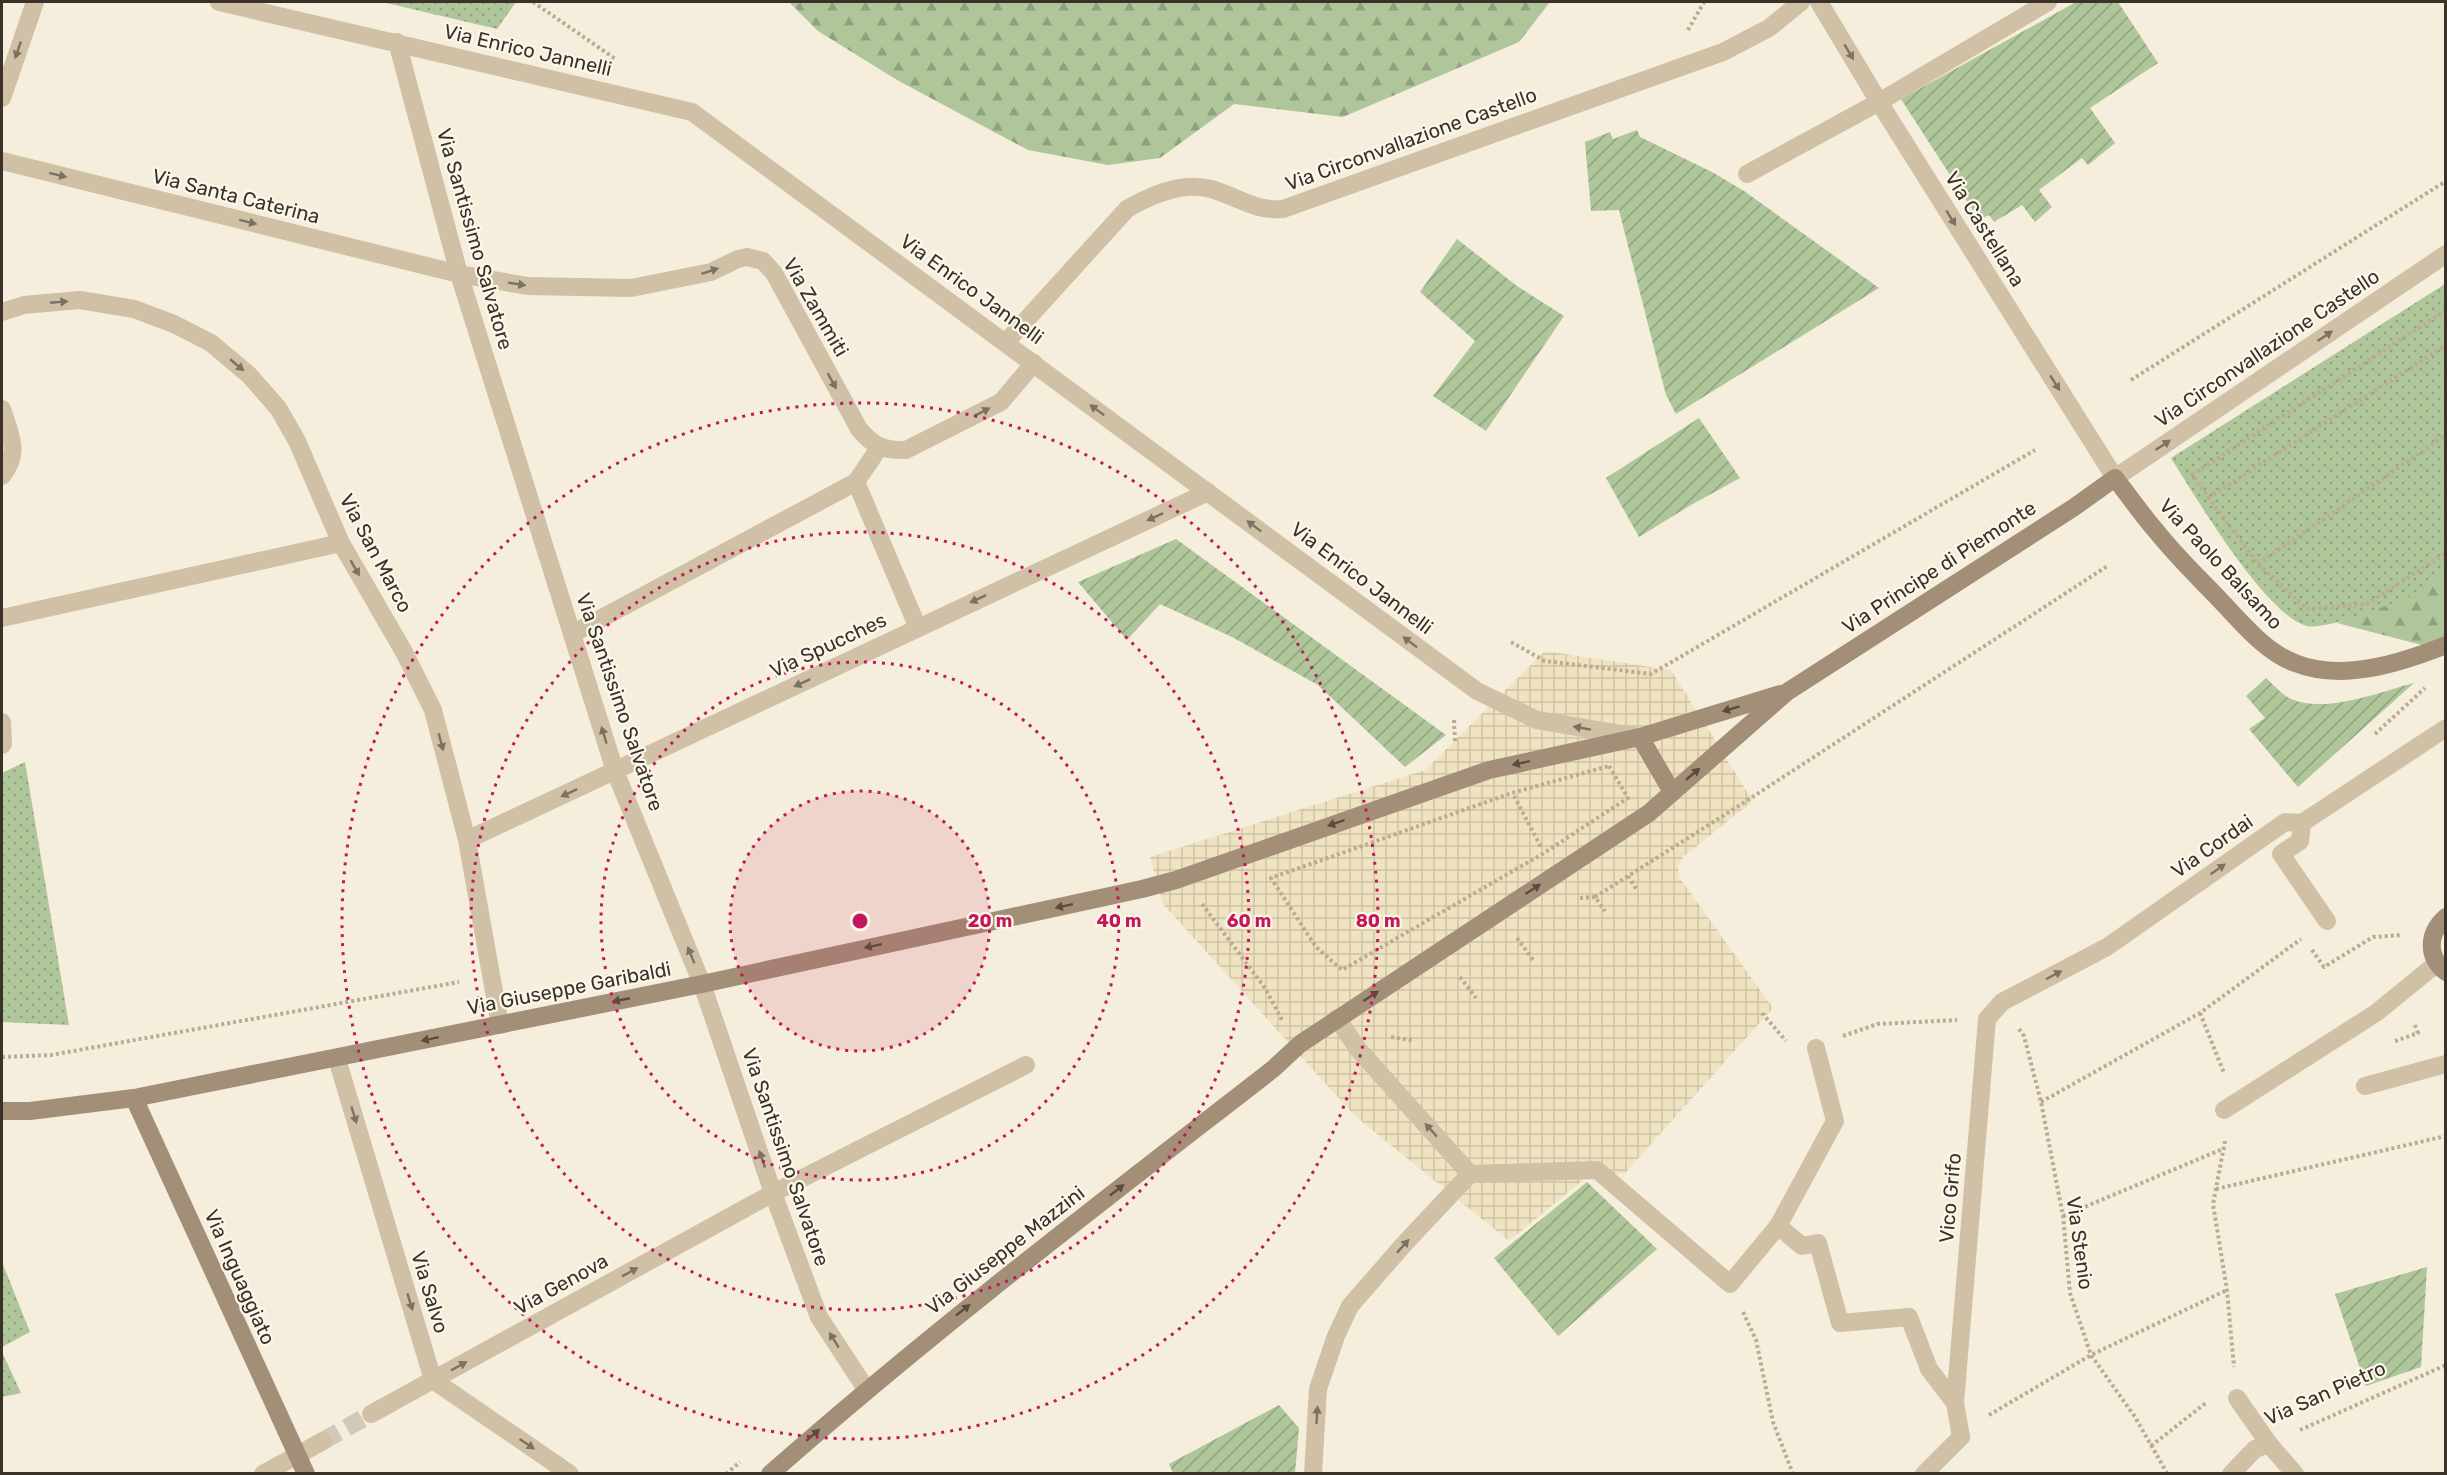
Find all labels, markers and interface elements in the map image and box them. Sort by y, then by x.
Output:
street label: Via Enrico Jannelli [442,19,614,81]
one-way arrow [13,41,23,59]
one-way arrow [1843,44,1854,60]
street label: Via Circonvallazione Castello [1282,82,1540,196]
street label: Via Santissimo Salvatore [432,126,518,352]
street label: Via Santa Caterina [150,164,322,228]
street label: Via Castellana [1940,167,2030,291]
one-way arrow [49,171,67,181]
one-way arrow [1946,210,1957,226]
one-way arrow [238,217,257,227]
street label: Via Enrico Jannelli [896,229,1048,349]
street label: Via Zammiti [778,253,854,361]
street label: Via Circonvallazione Castello [2150,264,2384,432]
one-way arrow [701,266,719,275]
one-way arrow [508,279,527,288]
one-way arrow [49,297,68,307]
one-way arrow [2316,330,2332,342]
one-way arrow [229,359,245,372]
one-way arrow [827,373,838,389]
one-way arrow [2049,375,2060,391]
one-way arrow [1089,404,1105,416]
one-way arrow [973,407,990,417]
one-way arrow [2155,440,2171,451]
street label: Via San Marco [335,489,417,617]
street label: Via Paolo Balsamo [2154,494,2288,634]
street label: Via Principe di Piemonte [1838,495,2040,639]
one-way arrow [1147,512,1164,521]
street label: Via Enrico Jannelli [1286,517,1438,639]
one-way arrow [1246,520,1262,532]
one-way arrow [350,560,361,576]
street label: Via Santissimo Salvatore [571,590,669,814]
one-way arrow [970,595,987,604]
street label: Via Spucches [766,608,890,682]
one-way arrow [1403,636,1419,648]
one-way arrow [794,678,811,687]
one-way arrow [1722,705,1740,714]
one-way arrow [1572,723,1591,732]
one-way arrow [599,726,608,744]
one-way arrow [437,733,446,751]
one-way arrow [1511,759,1530,768]
one-way arrow [1685,768,1701,781]
one-way arrow [560,788,577,797]
street label: Via Cordai [2167,809,2257,883]
one-way arrow [1327,819,1345,829]
one-way arrow [2209,863,2225,875]
one-way arrow [1525,883,1541,895]
one-way arrow [1055,901,1073,911]
text: 20 m [968,910,1012,932]
text: 40 m [1097,910,1141,932]
text: 60 m [1227,910,1271,932]
text: 80 m [1356,910,1400,932]
centre of rings [850,911,870,931]
one-way arrow [864,942,883,951]
one-way arrow [686,946,696,964]
street label: Via Giuseppe Garibaldi [465,956,673,1020]
one-way arrow [2045,970,2063,980]
one-way arrow [1362,991,1379,1002]
one-way arrow [612,996,631,1005]
one-way arrow [421,1035,440,1045]
street label: Via Santissimo Salvatore [737,1045,835,1269]
one-way arrow [350,1106,359,1124]
one-way arrow [1425,1123,1438,1138]
one-way arrow [756,1150,766,1168]
street label: Vico Grifo [1934,1152,1966,1244]
street label: Via Giuseppe Mazzini [921,1181,1089,1319]
one-way arrow [1110,1185,1125,1197]
street label: Via Stenio [2062,1195,2098,1291]
street label: Via Inguaggiato [199,1206,281,1348]
one-way arrow [1396,1239,1409,1254]
street label: Via Salvo [406,1248,454,1336]
street label: Via Genova [510,1248,612,1320]
one-way arrow [621,1267,638,1277]
one-way arrow [406,1293,415,1311]
one-way arrow [956,1305,971,1317]
one-way arrow [828,1332,839,1348]
street label: Via San Pietro [2261,1356,2389,1430]
one-way arrow [451,1361,468,1371]
one-way arrow [1312,1406,1322,1425]
one-way arrow [806,1428,821,1442]
one-way arrow [518,1438,534,1450]

